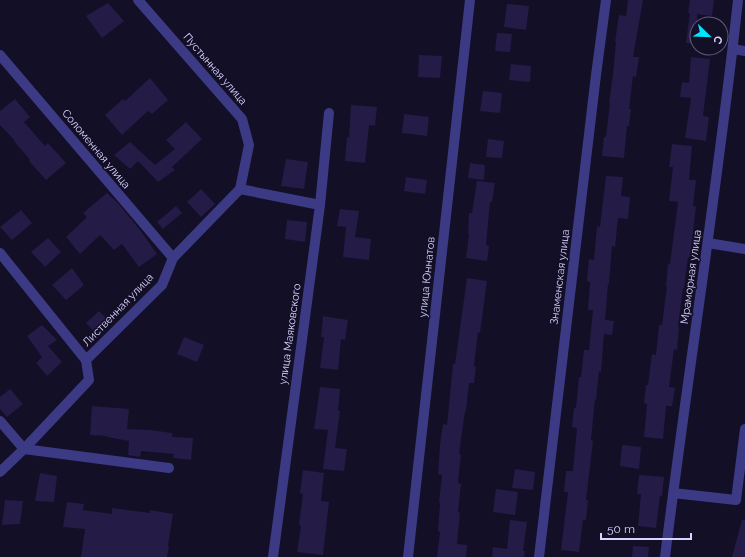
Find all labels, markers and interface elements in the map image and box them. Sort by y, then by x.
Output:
north arrow [689,16,729,56]
street label: Пустынная улица [180,31,250,107]
text: С [710,34,725,46]
street label: Соломенная улица [59,107,133,191]
street label: Знаменская улица [548,229,572,325]
street label: Мраморная улица [678,229,704,325]
street label: улица Юннатов [416,236,438,318]
street label: Лиственная улица [80,271,156,349]
street label: улица Маяковского [276,282,304,385]
scale bar [601,515,691,541]
text: 50 m [607,522,635,536]

